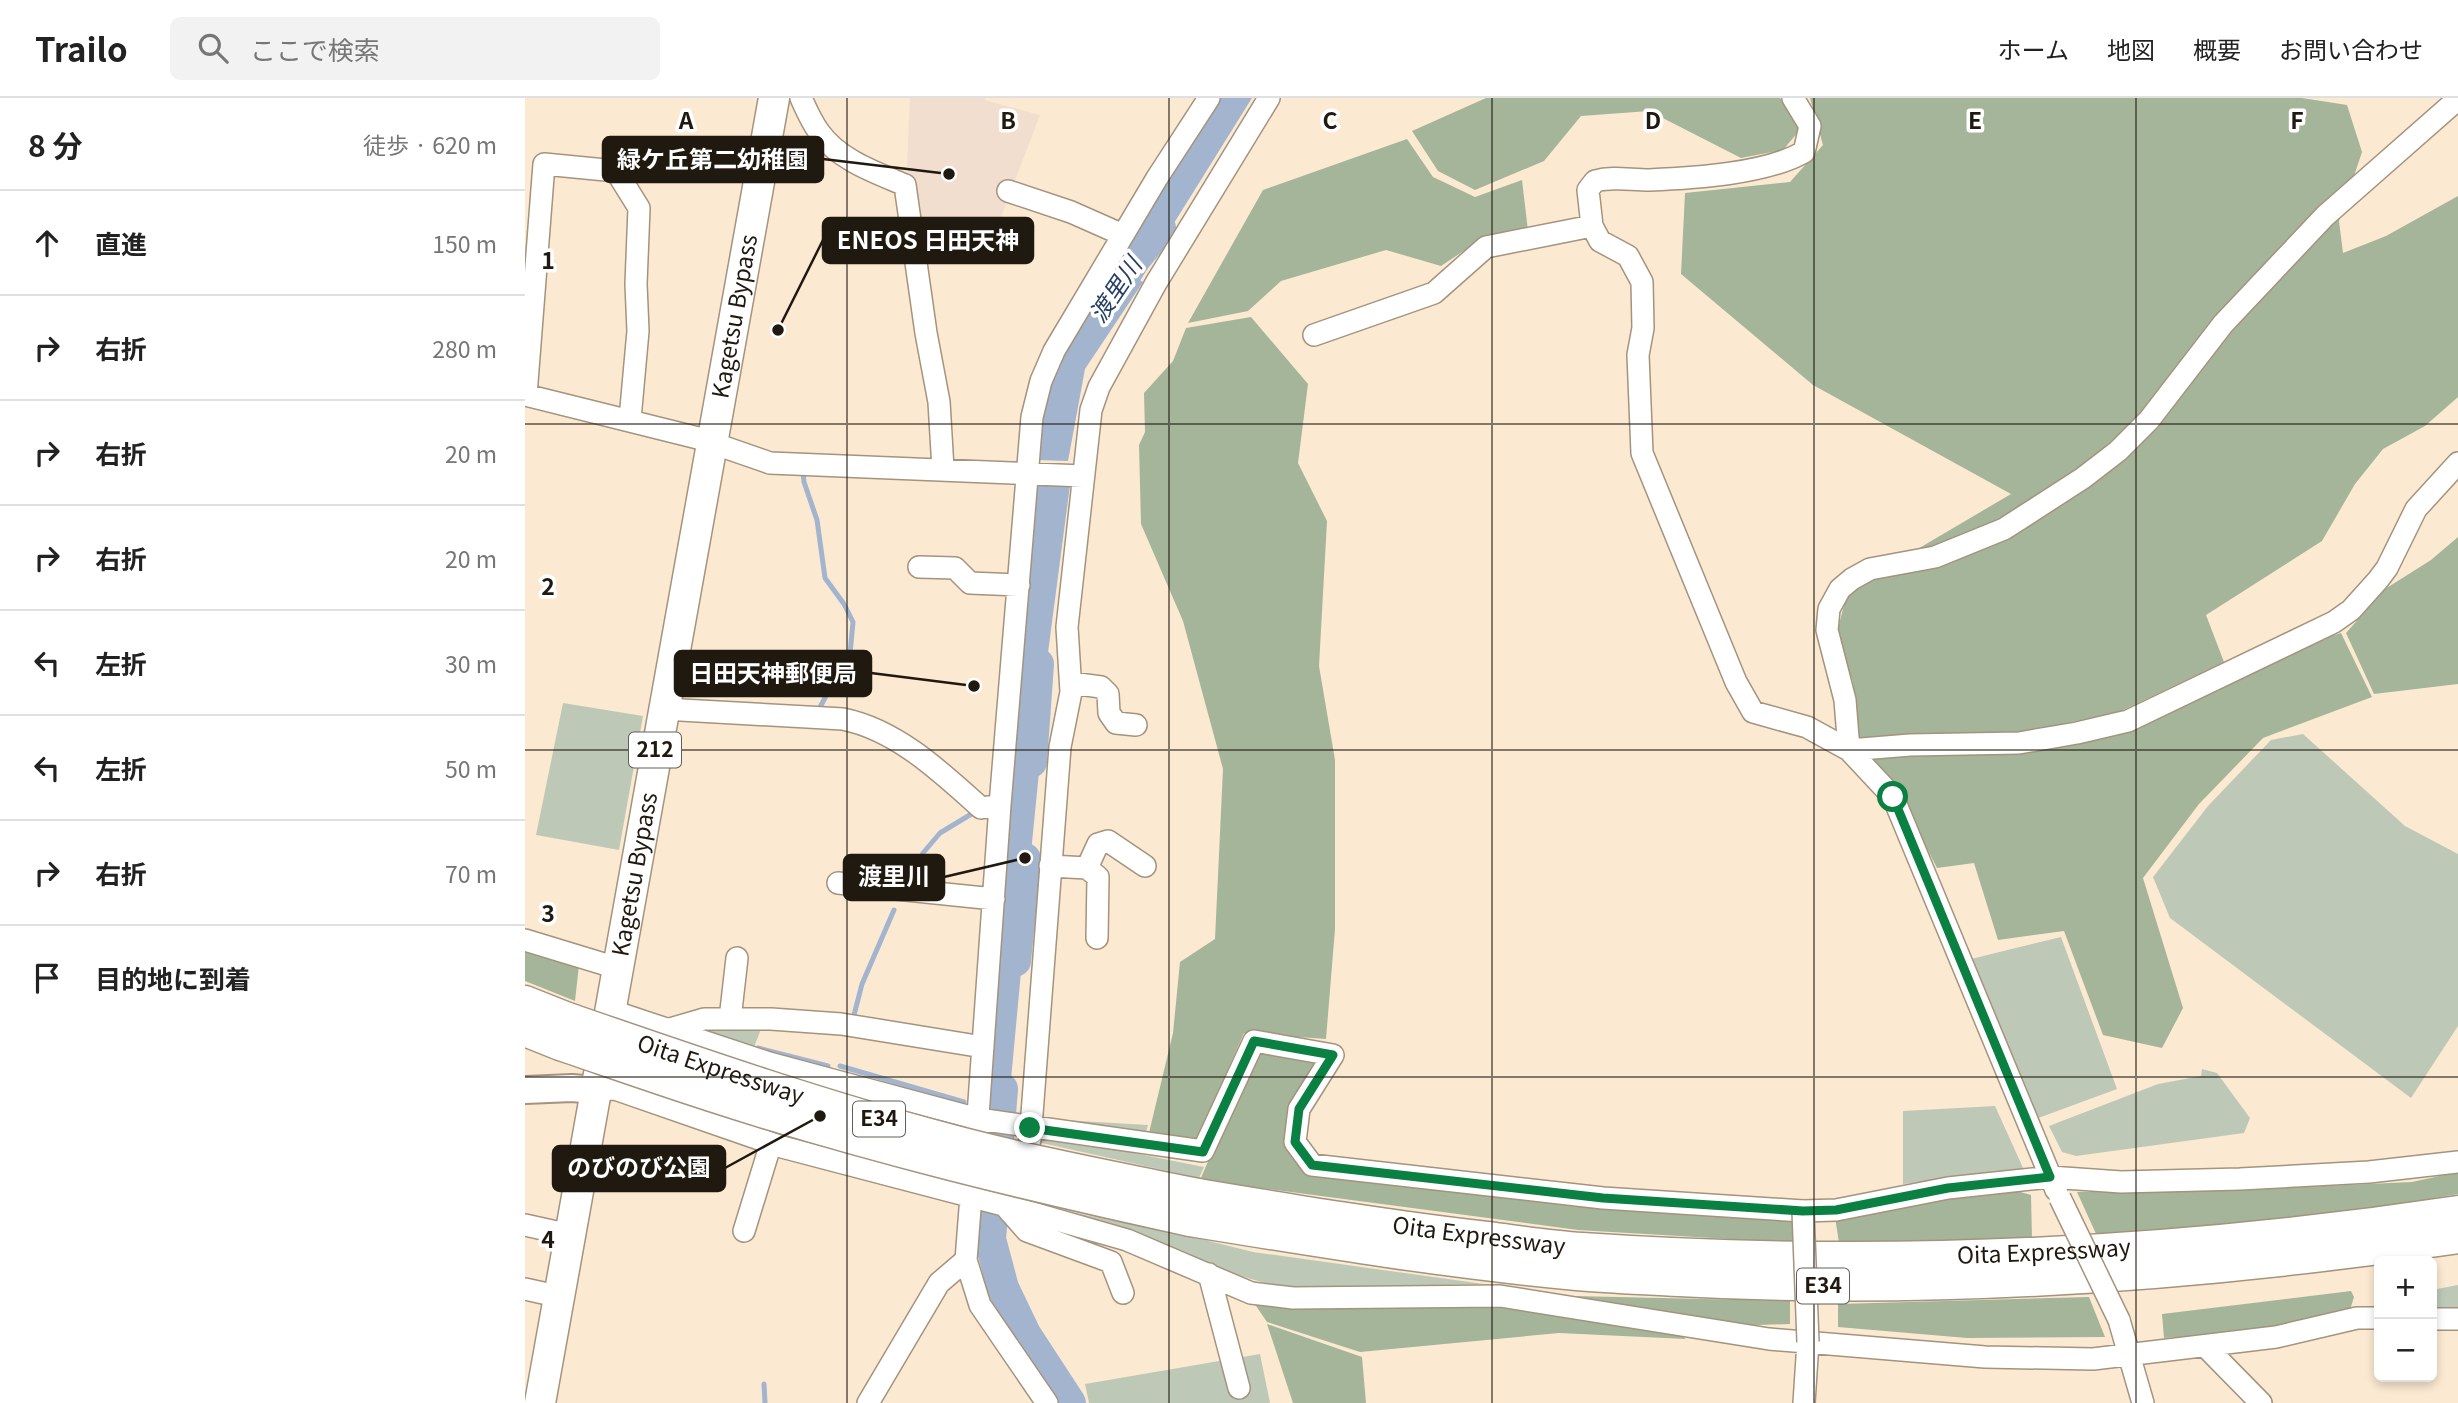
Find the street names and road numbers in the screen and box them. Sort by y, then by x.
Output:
street label: Kagetsu Bypass [701,231,764,401]
road number: 212 [629,732,681,768]
street label: Kagetsu Bypass [601,789,664,959]
street label: Oita Expressway [633,1024,809,1111]
road number: E34 [853,1102,905,1136]
street label: Oita Expressway [1391,1206,1567,1262]
street label: Oita Expressway [1956,1228,2132,1271]
road number: E34 [1797,1268,1849,1304]

